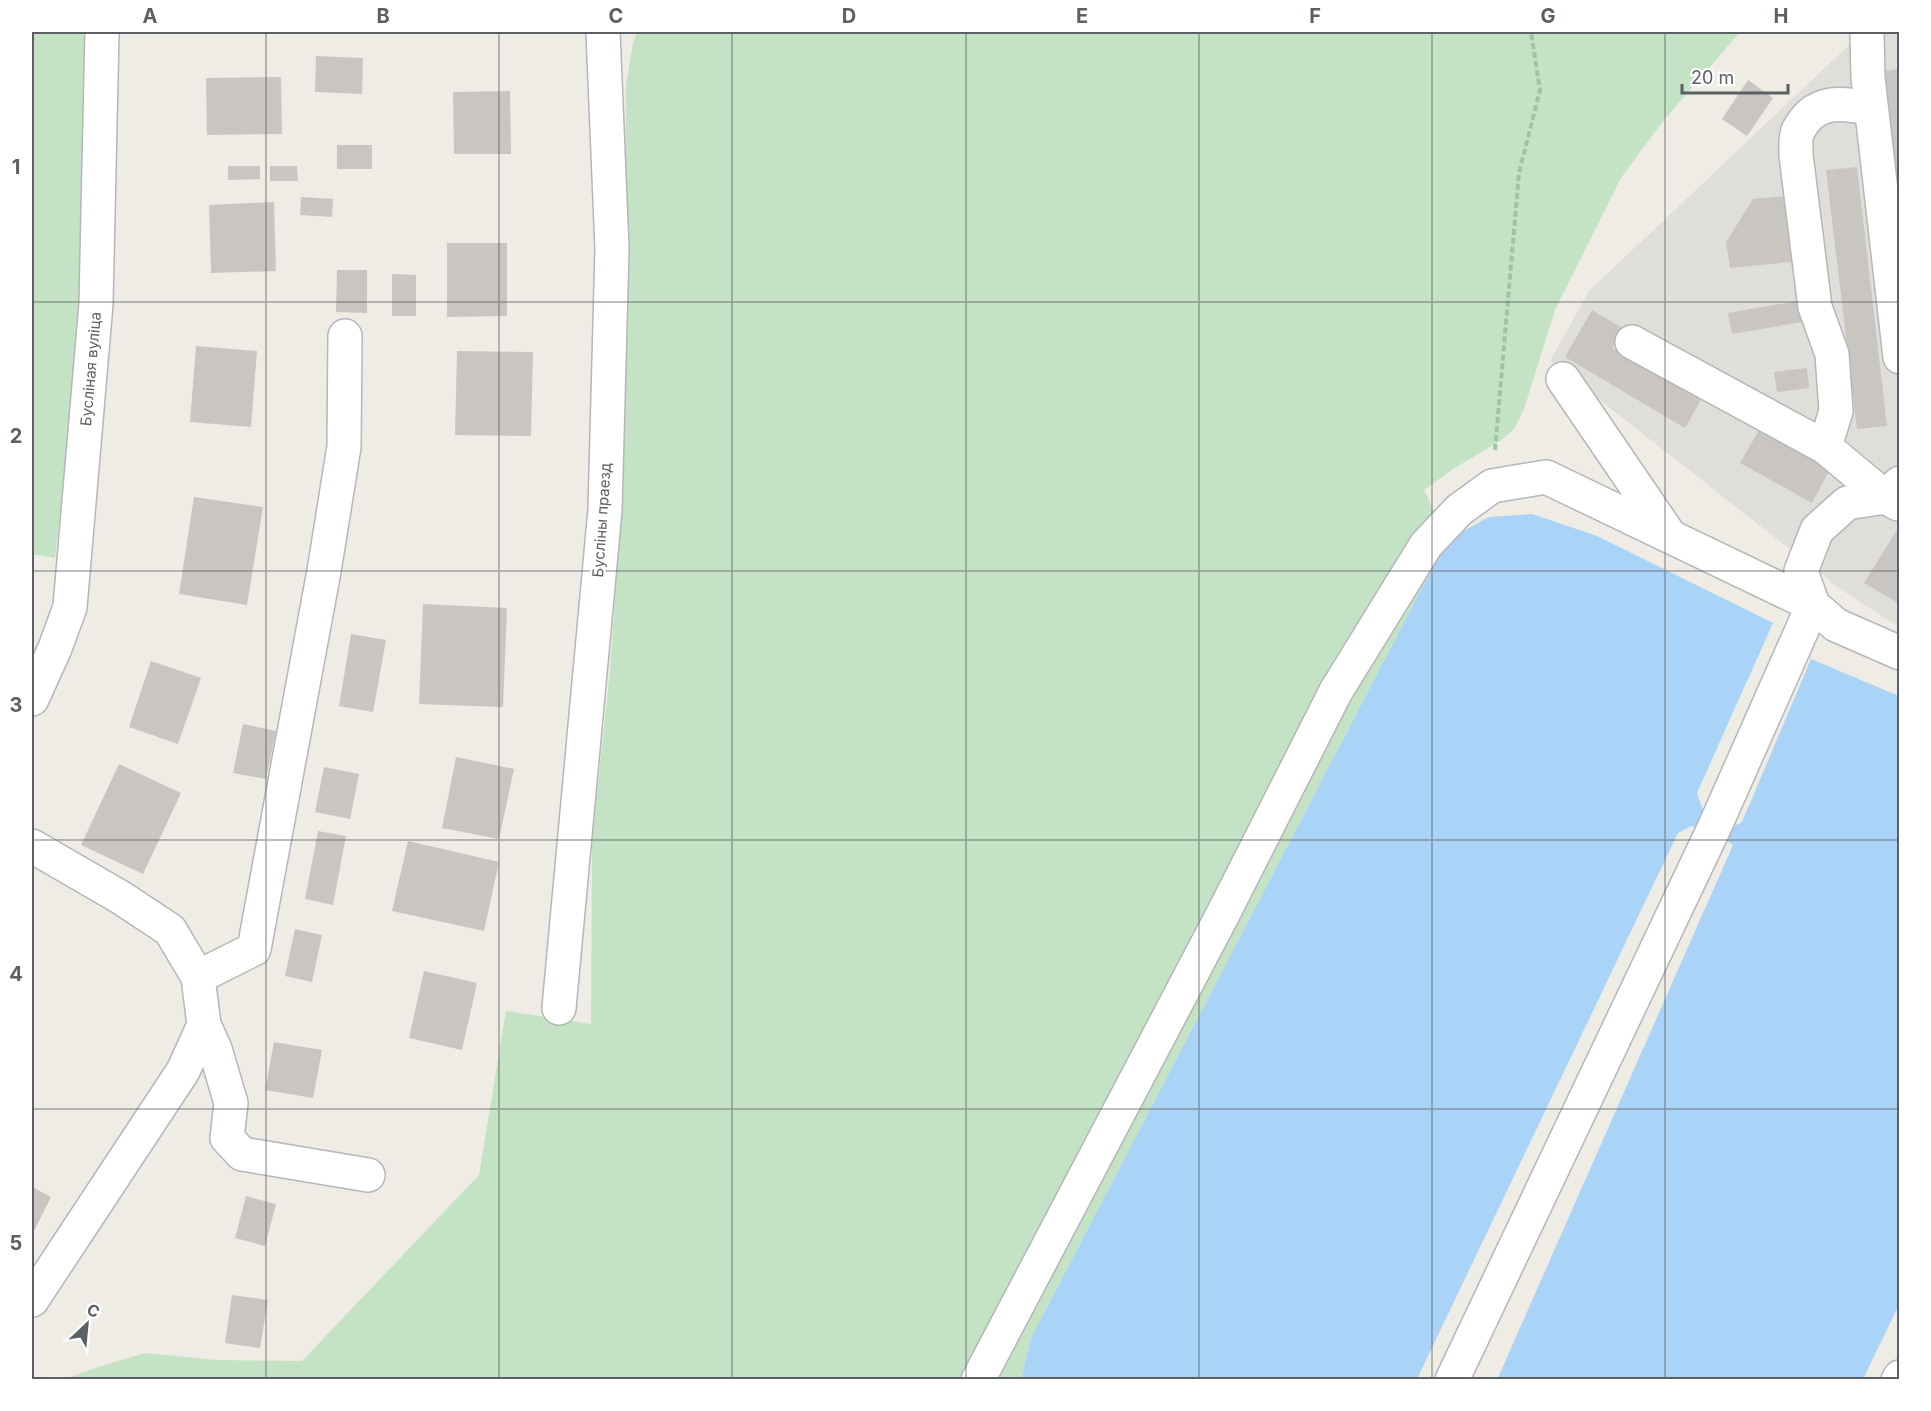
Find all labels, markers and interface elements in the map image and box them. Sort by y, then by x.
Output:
text: A [143,4,158,28]
text: B [376,4,390,28]
text: C [609,4,623,28]
text: D [842,4,856,28]
text: E [1076,4,1088,28]
text: F [1309,4,1321,28]
text: G [1540,4,1556,28]
text: H [1774,4,1788,28]
scale bar [1682,57,1788,95]
text: 20 m [1691,67,1734,88]
text: 1 [12,155,20,179]
street label: Бусліная вуліца [76,311,105,427]
text: 2 [10,424,22,448]
street label: Бусліны праезд [588,462,615,578]
text: 3 [10,693,22,717]
text: 4 [9,962,23,986]
text: 5 [10,1231,22,1255]
north arrow [57,1294,117,1354]
text: С [84,1299,103,1322]

